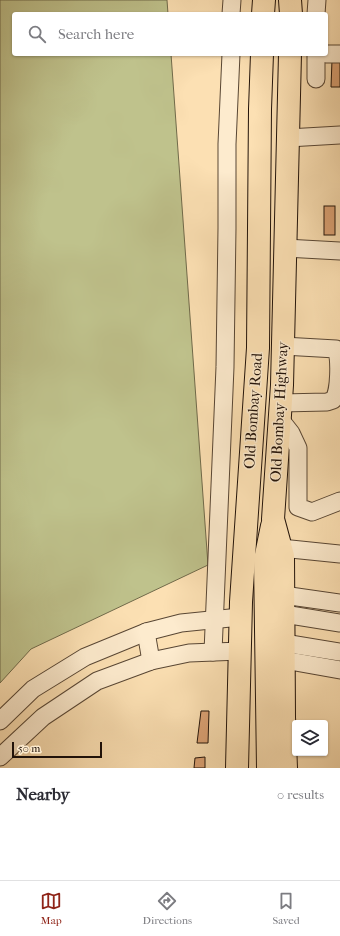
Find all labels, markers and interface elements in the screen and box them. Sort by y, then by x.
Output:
search box [12,12,328,56]
icon: search [26,23,48,45]
text: Search here [58,25,134,43]
street label: Old Bombay Highway [266,340,292,483]
street label: Old Bombay Road [240,352,266,470]
map controls [292,720,328,756]
button: layers [292,720,328,756]
scale bar [12,740,102,759]
text: 50 m [18,742,40,755]
text: Nearby [16,784,70,804]
text: 0 results [277,787,324,802]
tab: Map [40,890,62,927]
tab: Directions [143,890,192,927]
tab: Saved [272,890,300,927]

